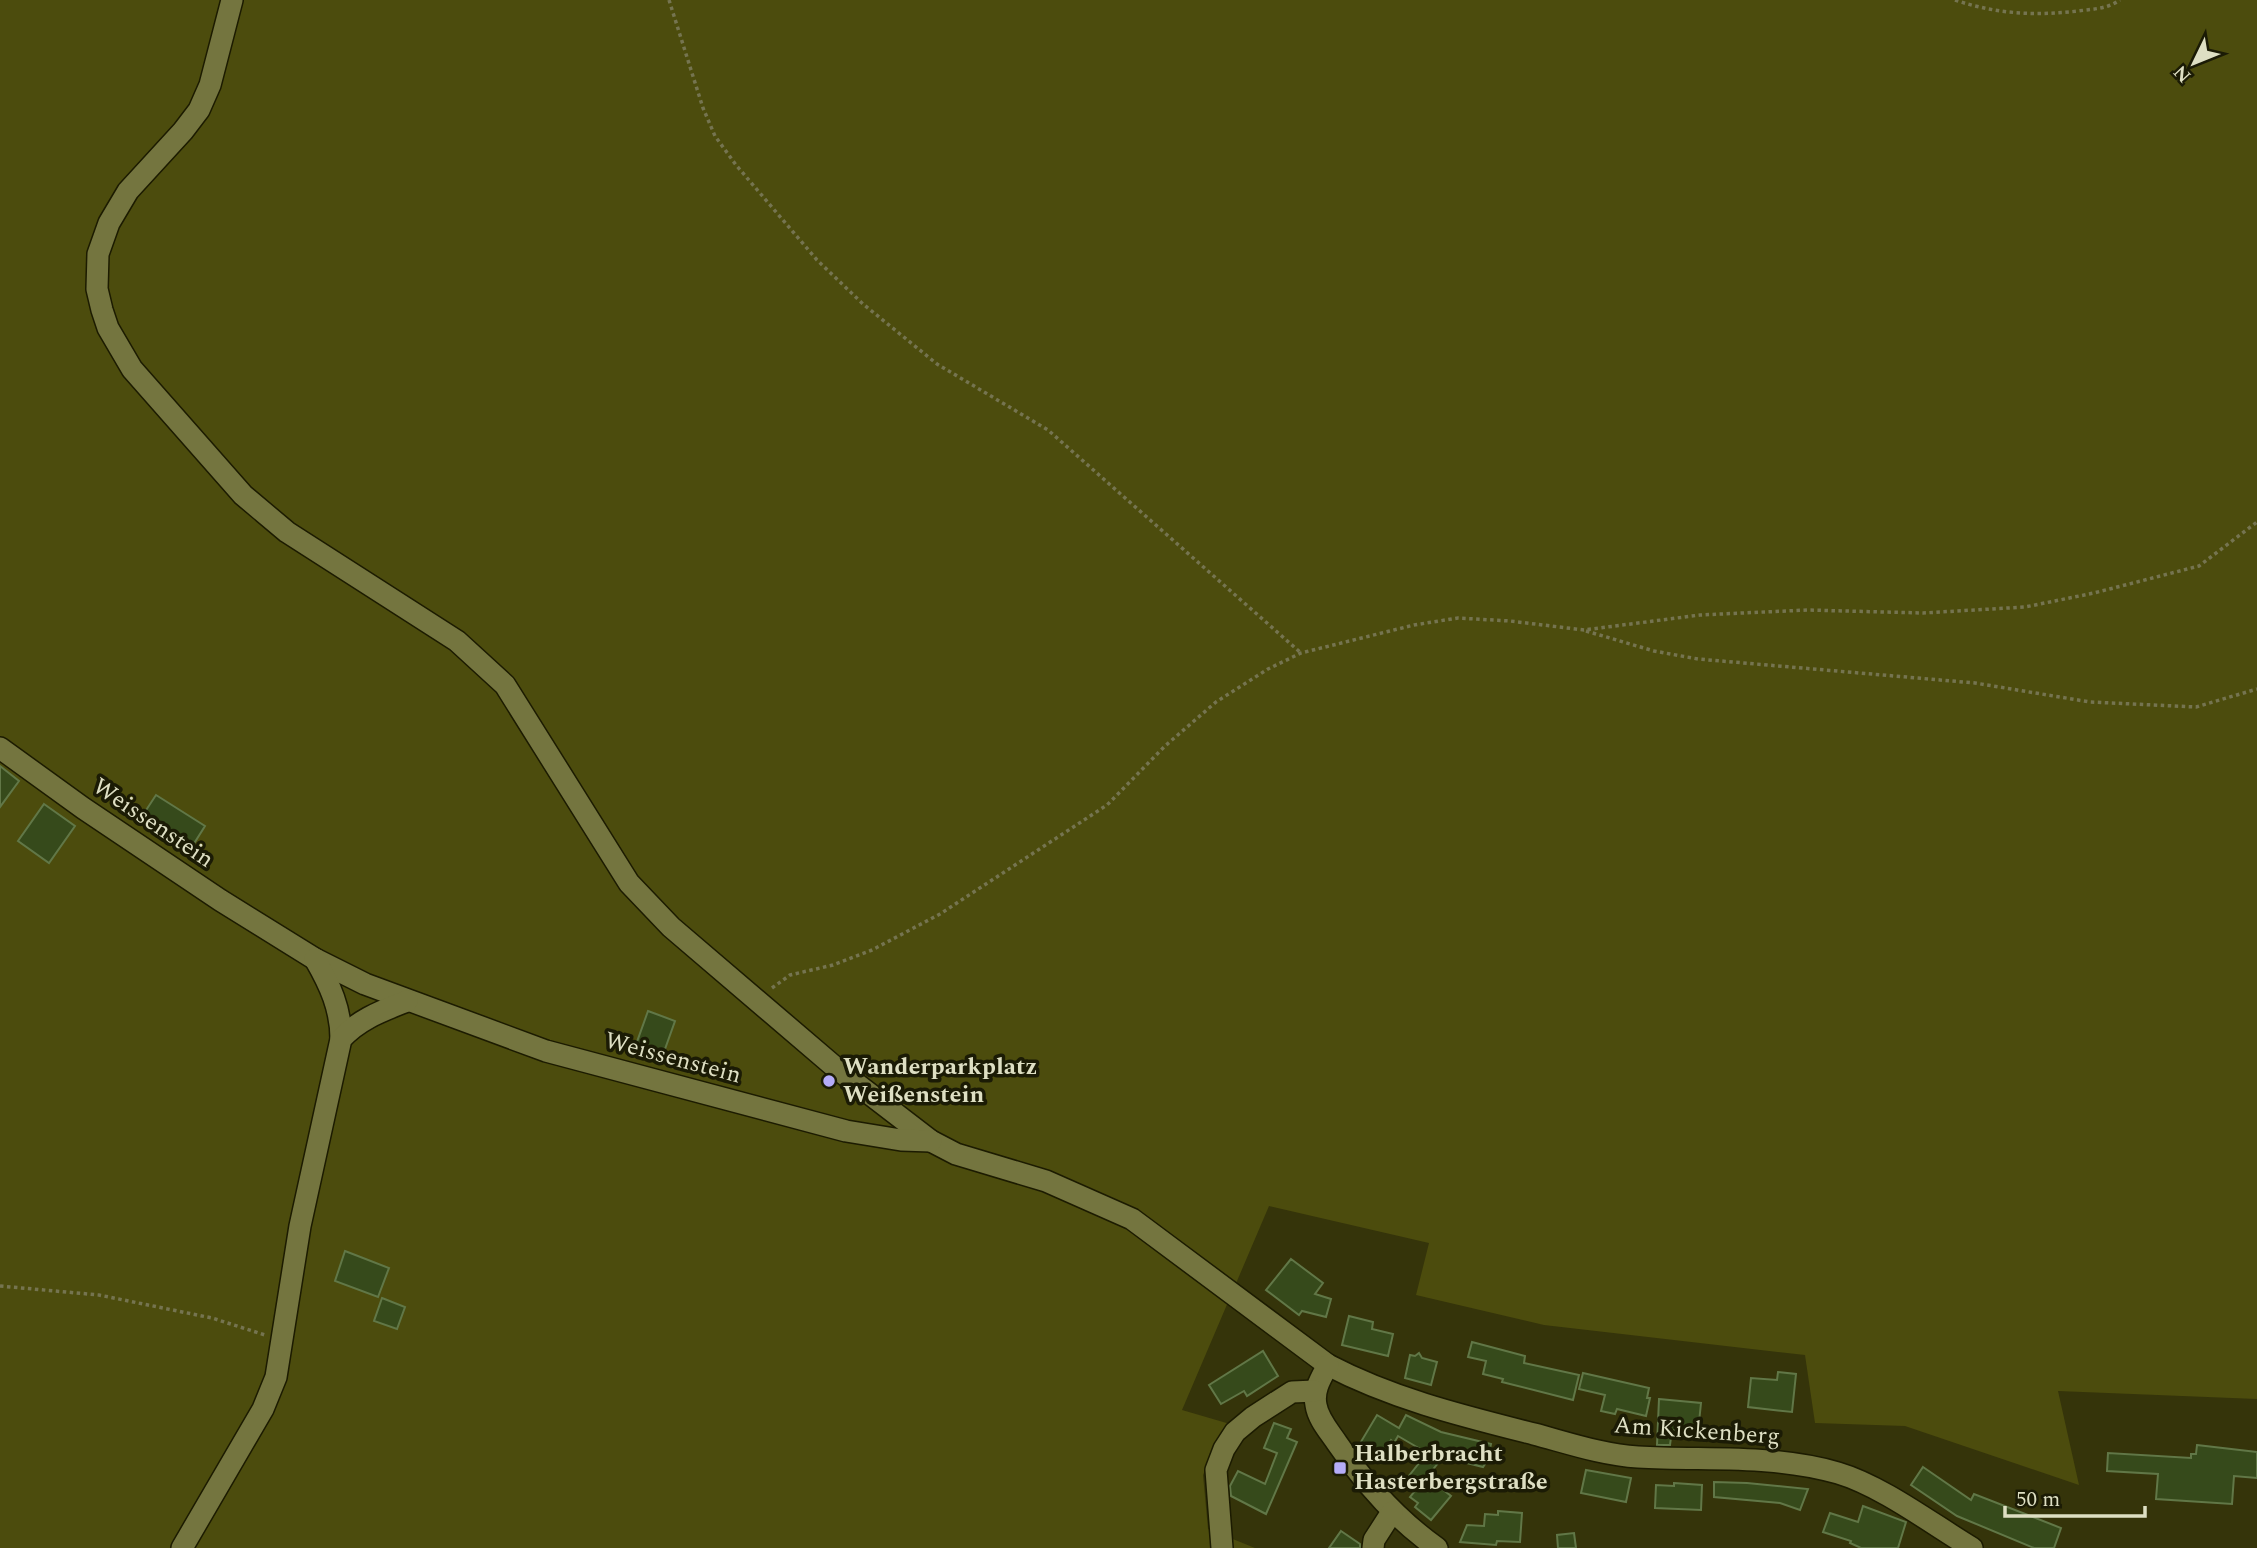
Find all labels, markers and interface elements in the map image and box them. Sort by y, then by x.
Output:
north arrow [2159,28,2229,98]
text: N [2167,58,2199,89]
street label: Weissenstein [85,769,221,877]
street label: Weissenstein [601,1022,745,1094]
place label: Wanderparkplatz Weißenstein [843,1049,1037,1113]
marker: Wanderparkplatz Weißenstein [821,1073,837,1089]
street label: Am Kickenberg [1613,1407,1781,1455]
place label: Halberbracht Hasterbergstraße [1354,1436,1548,1500]
marker: Halberbracht Hasterbergstraße [1332,1460,1348,1476]
scale bar [2005,1474,2145,1518]
text: 50 m [2016,1484,2060,1516]

